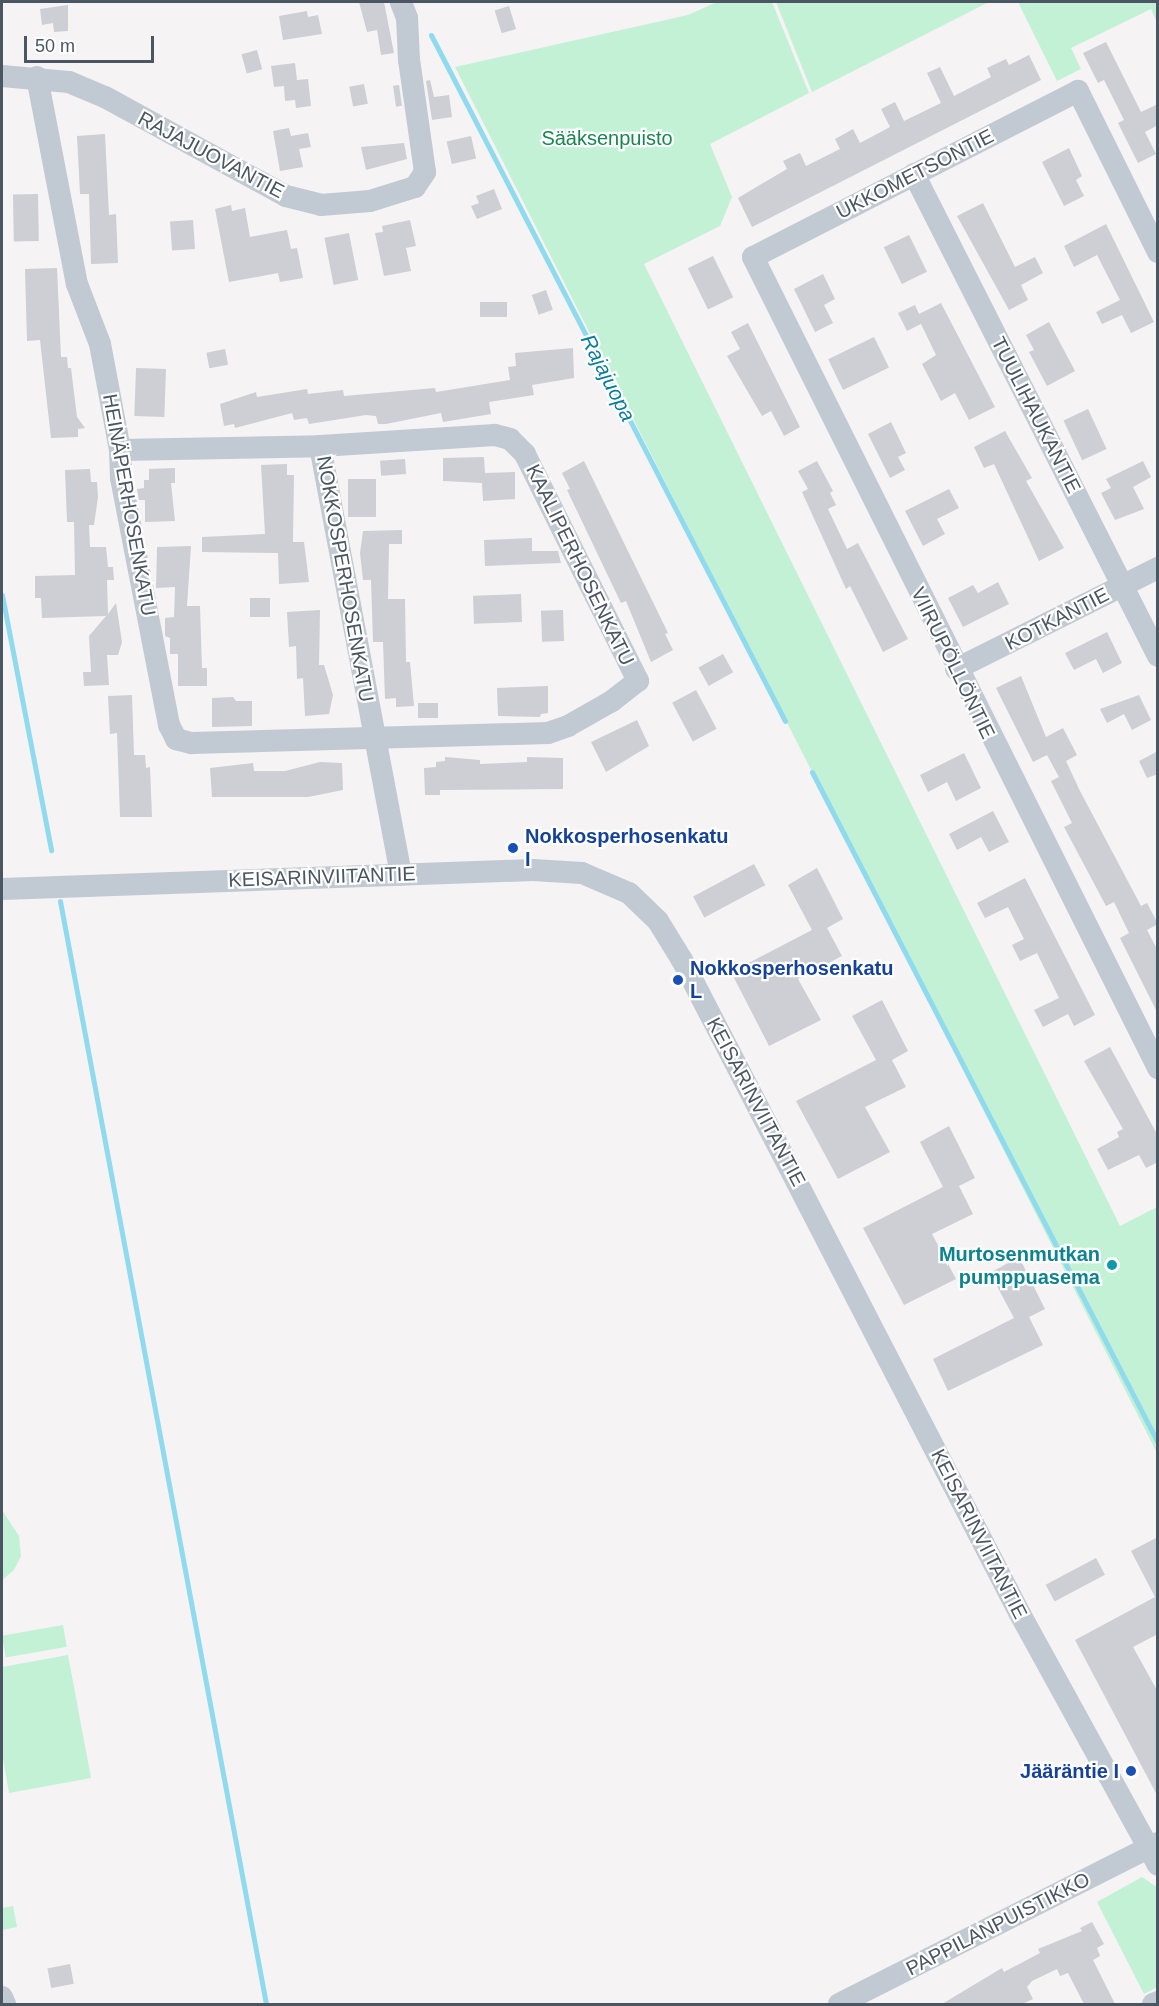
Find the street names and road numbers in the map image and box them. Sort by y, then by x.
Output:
street label: RAJAJUOVANTIE [134,106,288,204]
street label: UKKOMETSONTIE [832,124,998,224]
street label: TUULIHAUKANTIE [986,333,1086,497]
street label: HEINÄPERHOSENKATU [98,392,160,618]
street label: NOKKOSPERHOSENKATU [312,454,378,704]
street label: KAALIPERHOSENKATU [521,461,639,669]
street label: VIIRUPÖLLÖNTIE [906,583,1000,743]
street label: KOTKANTIE [1001,583,1113,655]
street label: KEISARINVIITANTIE [228,862,416,892]
street label: KEISARINVIITANTIE [701,1014,811,1190]
street label: KEISARINVIITANTIE [926,1445,1032,1623]
street label: PAPPILANPUISTIKKO [902,1867,1094,1981]

